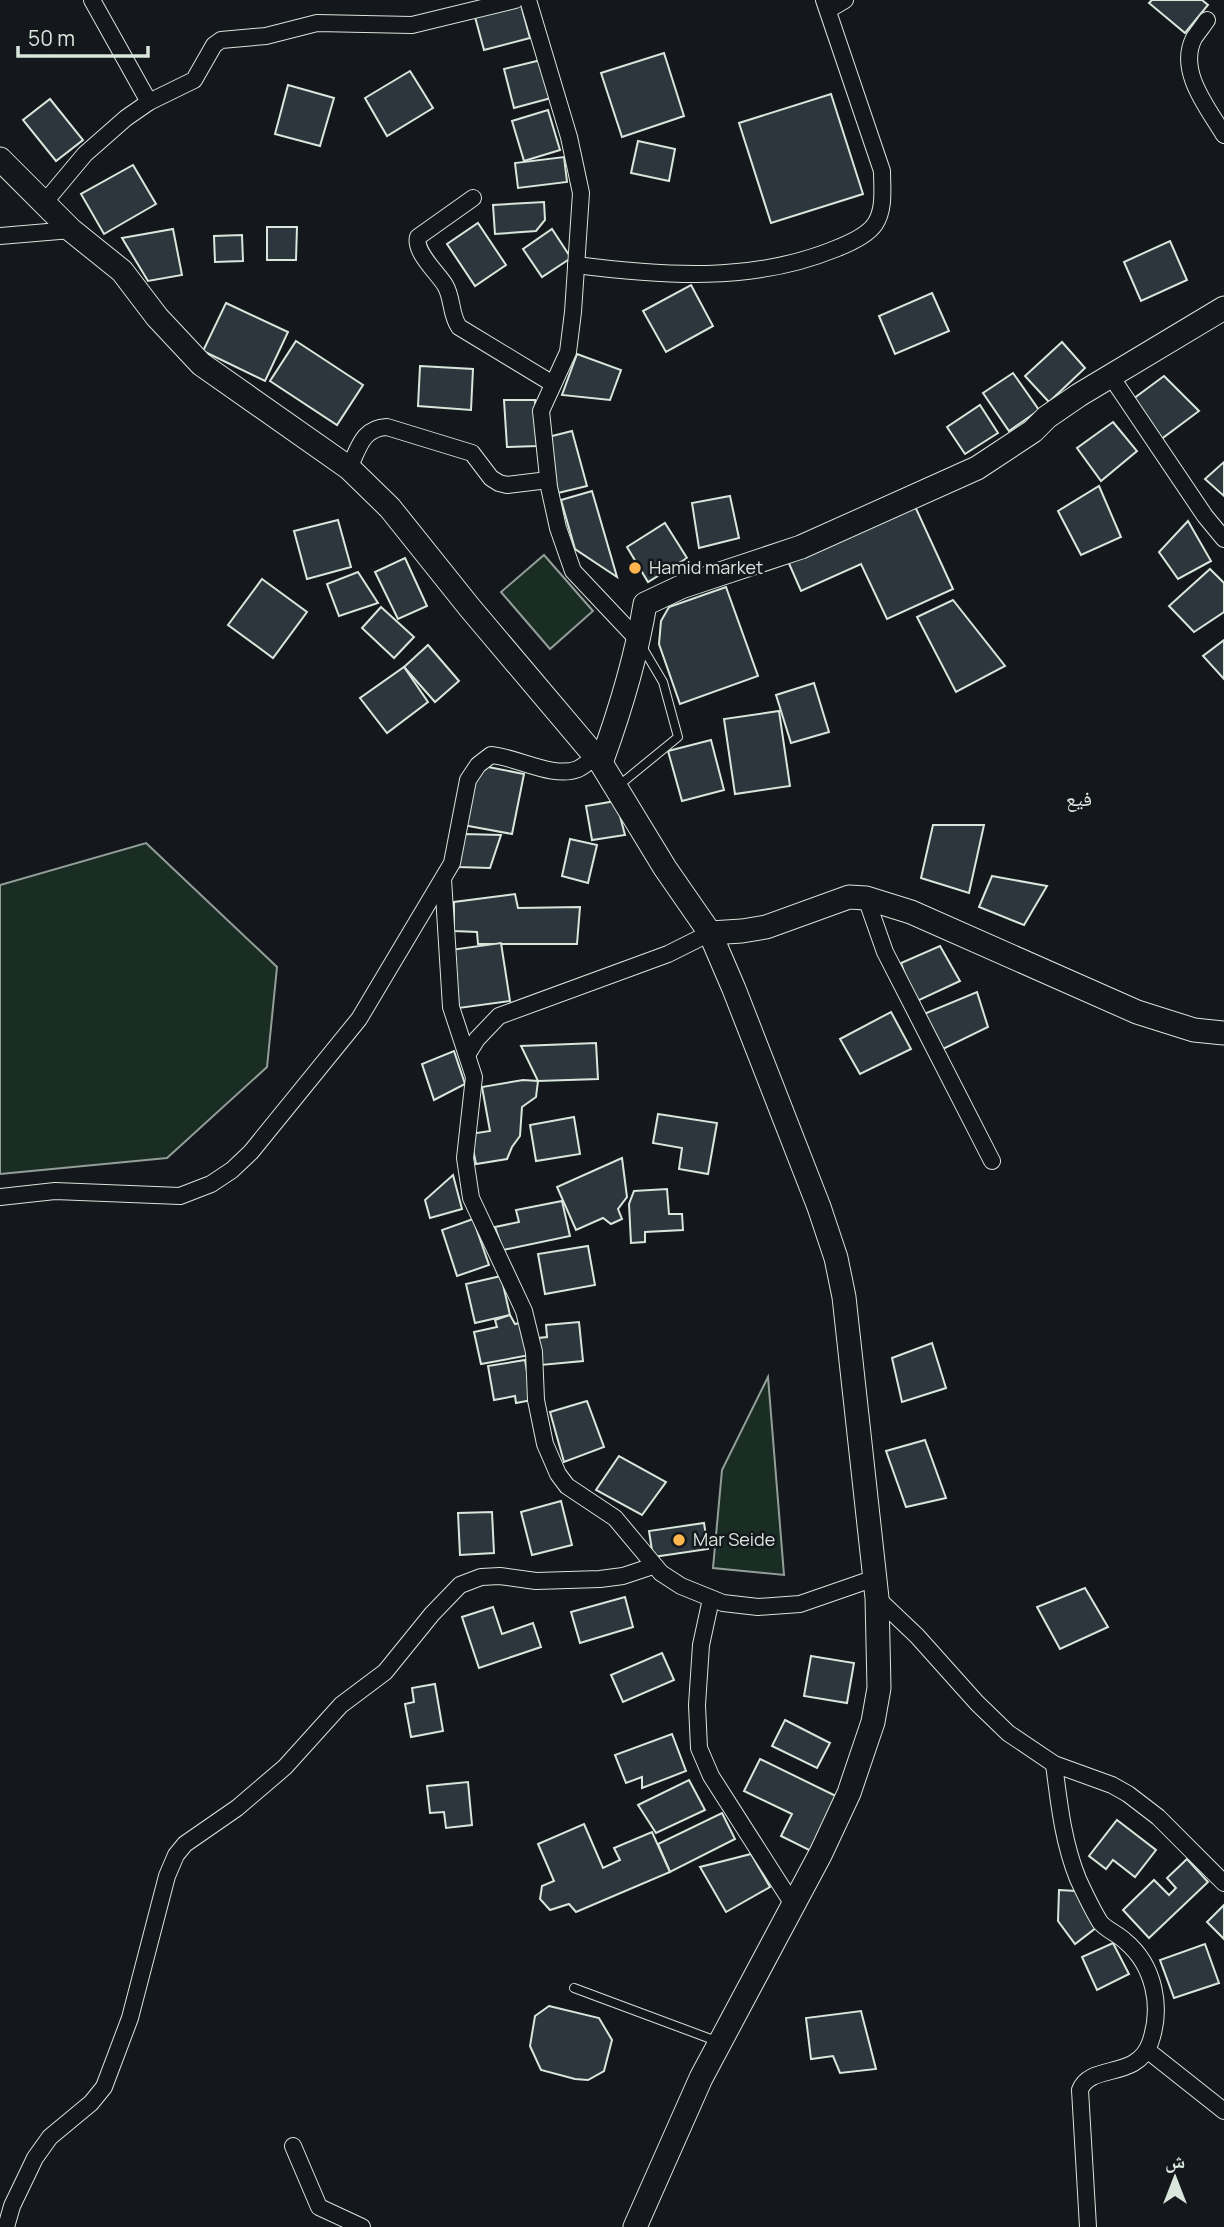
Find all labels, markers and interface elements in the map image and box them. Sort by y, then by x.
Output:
scale bar [18,14,147,58]
text: 50 m [28,24,75,52]
place label: Hamid market [649,555,763,579]
marker: Hamid market [627,560,643,576]
district label: فيع [1066,784,1092,812]
place label: Mar Seide [693,1527,775,1551]
marker: Mar Seide [671,1532,687,1548]
north arrow [1140,2143,1210,2213]
text: ش [1165,2148,1185,2174]

